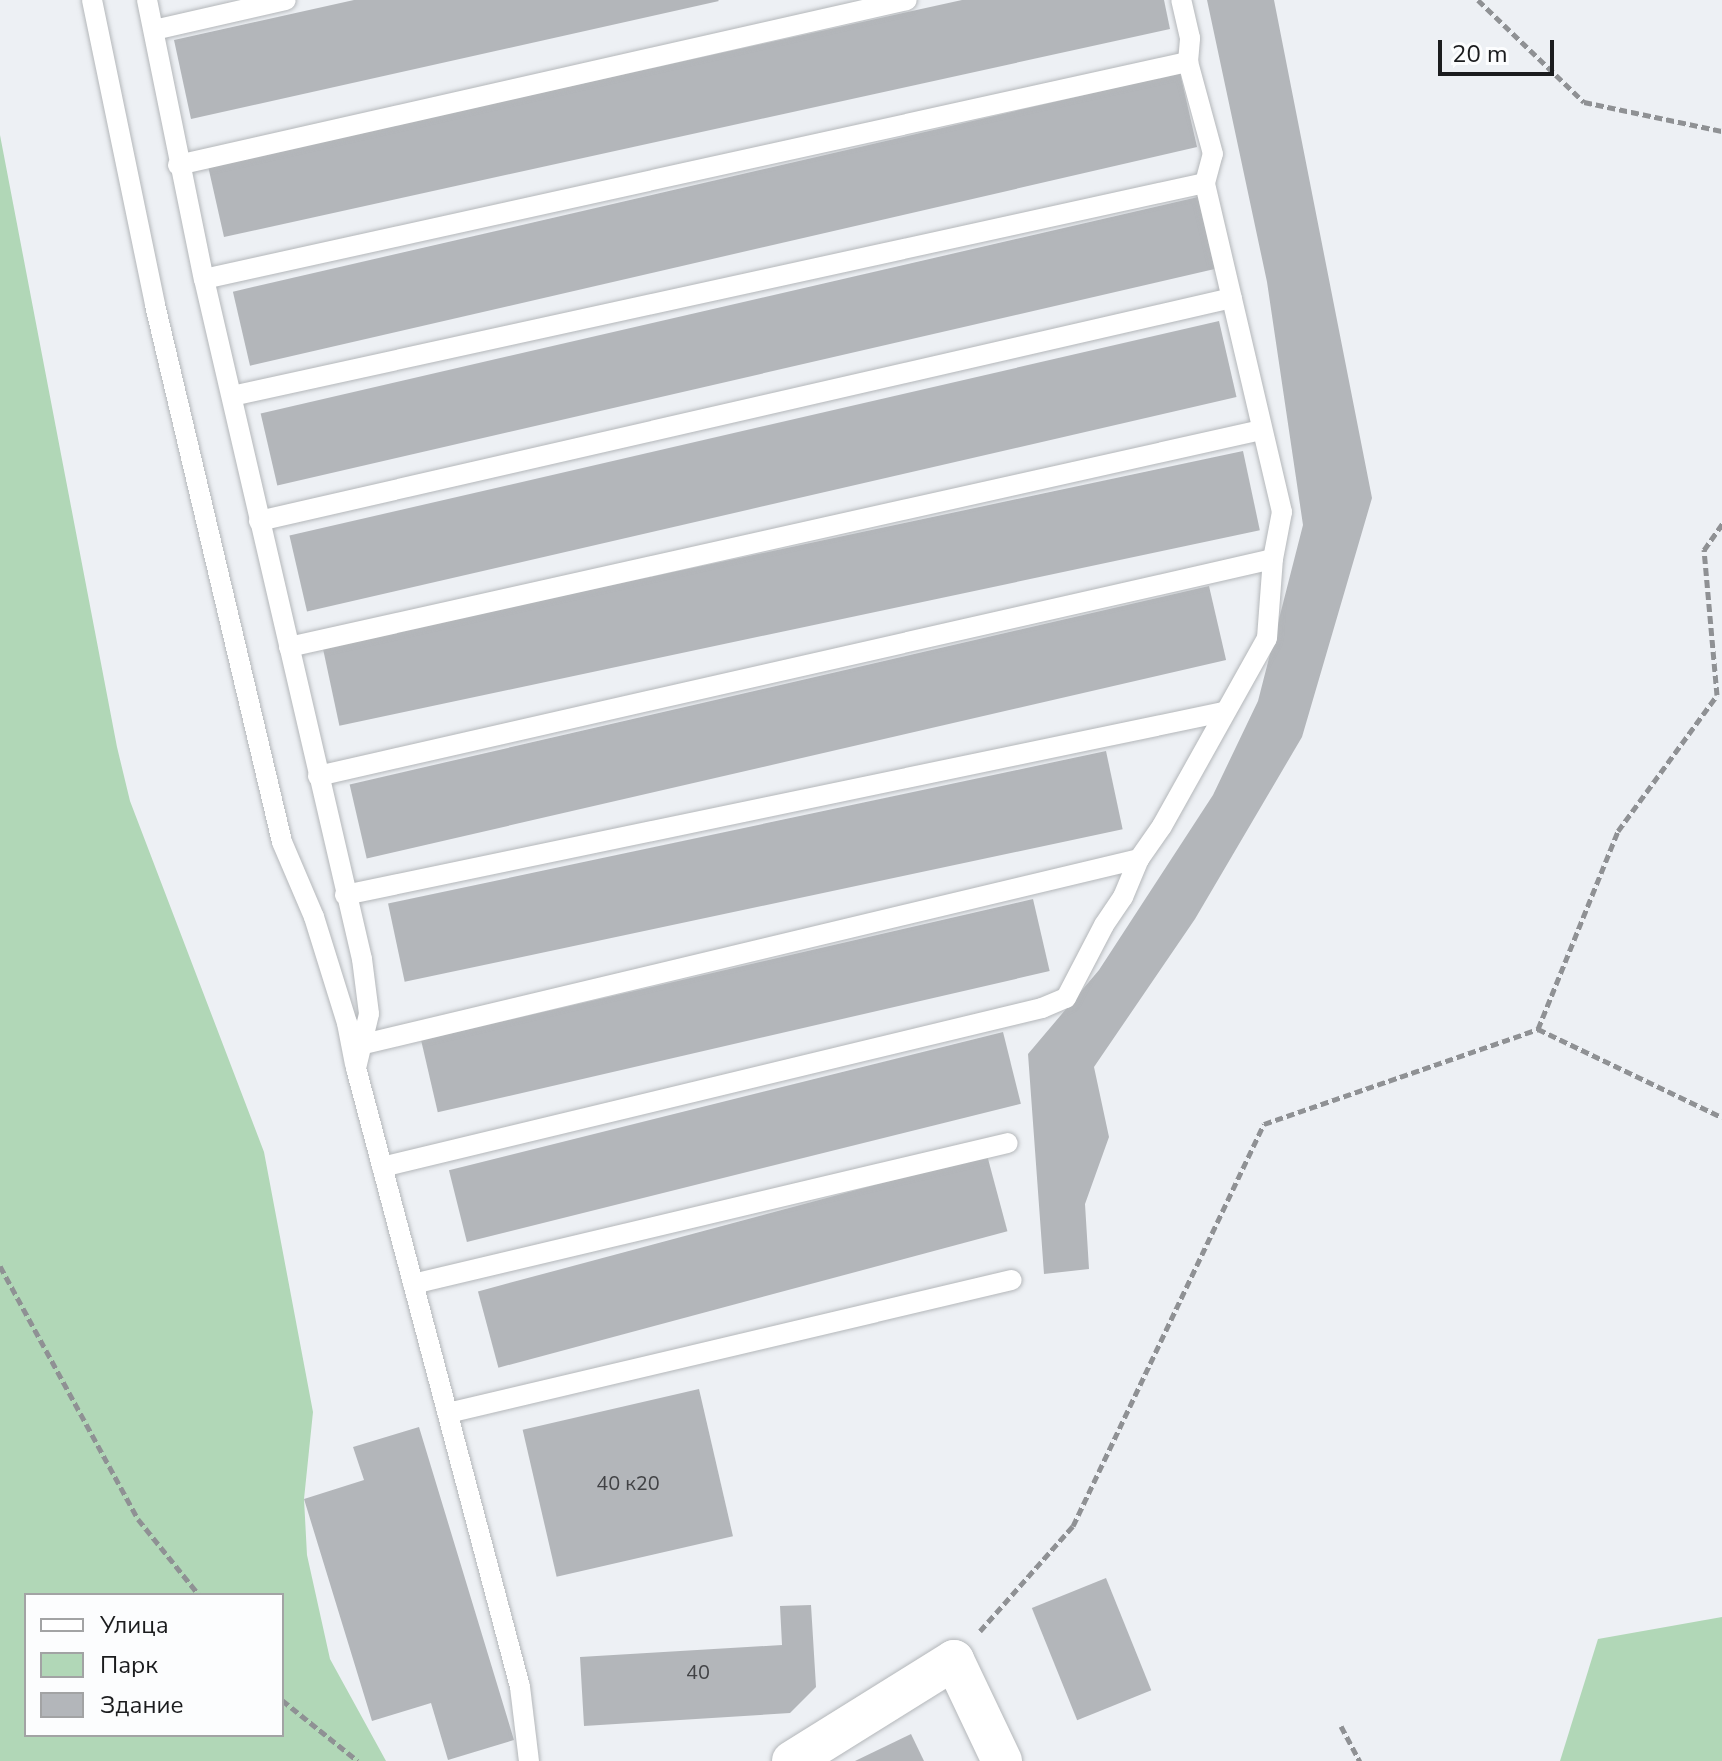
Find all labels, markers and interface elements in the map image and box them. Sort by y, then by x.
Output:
scale bar [1442,24,1558,74]
text: 20 m [1452,38,1508,70]
house number: 40 к20 [596,1471,660,1495]
legend [24,1593,284,1737]
text: Улица [100,1609,169,1641]
text: Парк [100,1649,158,1681]
house number: 40 [686,1660,710,1684]
text: Здание [100,1689,184,1721]

